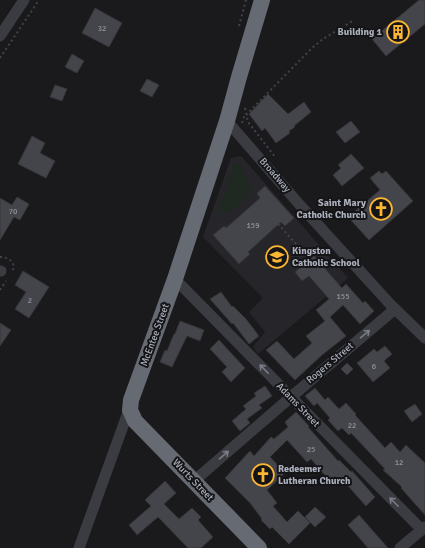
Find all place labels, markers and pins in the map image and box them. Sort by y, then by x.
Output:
building icon: Building 1 [385,19,411,45]
place label: Building 1 [338,26,383,38]
church icon: Saint Mary Catholic Church [368,196,394,222]
place label: Saint Mary Catholic Church [297,197,367,221]
school or university icon: Kingston Catholic School [264,244,290,270]
place label: Kingston Catholic School [292,245,360,269]
church icon: Redeemer Lutheran Church [250,462,276,488]
place label: Redeemer Lutheran Church [278,463,351,487]

